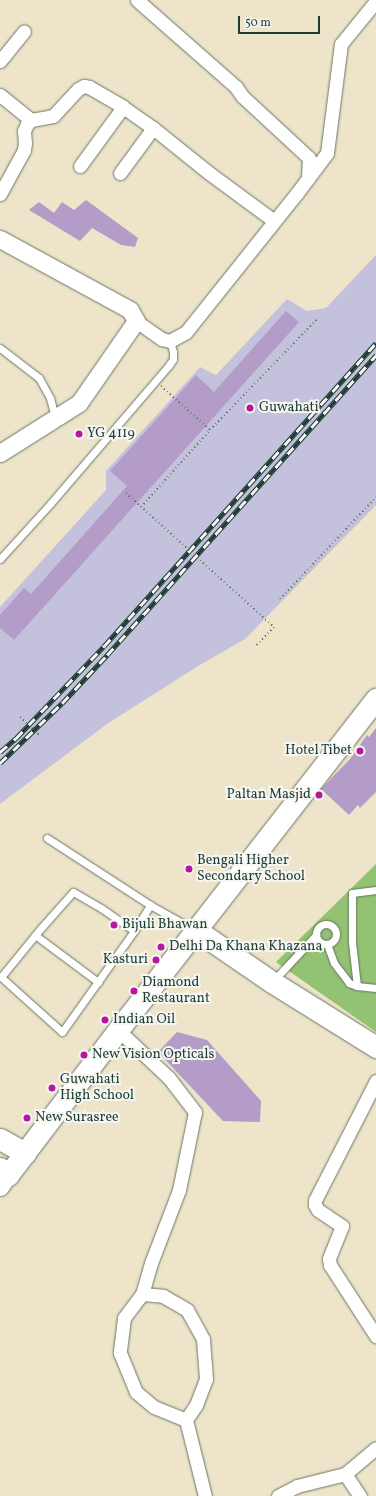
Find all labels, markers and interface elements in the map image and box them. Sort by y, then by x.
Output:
scale bar [240,8,322,34]
text: 50 m [245,15,271,31]
place label: Guwahati [259,400,319,416]
marker: Guwahati [244,402,256,414]
place label: YG 4119 [87,426,135,442]
marker: YG 4119 [74,429,84,439]
place label: Hotel Tibet [285,743,352,759]
marker: Hotel Tibet [355,746,365,756]
place label: Paltan Masjid [227,787,311,803]
marker: Paltan Masjid [314,790,324,800]
place label: Bengali Higher Secondary School [197,853,305,886]
marker: Bengali Higher Secondary School [184,864,194,874]
place label: Bijuli Bhawan [122,917,208,933]
marker: Bijuli Bhawan [109,920,119,930]
place label: Delhi Da Khana Khazana [169,939,322,955]
marker: Delhi Da Khana Khazana [156,942,166,952]
place label: Kasturi [103,952,148,968]
marker: Kasturi [151,955,161,965]
place label: Diamond Restaurant [142,975,210,1008]
marker: Diamond Restaurant [129,986,139,996]
place label: Indian Oil [113,1012,175,1028]
marker: Indian Oil [100,1015,110,1025]
place label: New Vision Opticals [92,1047,215,1063]
marker: New Vision Opticals [79,1050,89,1060]
place label: Guwahati High School [60,1072,134,1104]
marker: Guwahati High School [47,1083,57,1093]
place label: New Surasree [35,1110,119,1126]
marker: New Surasree [22,1113,32,1123]

